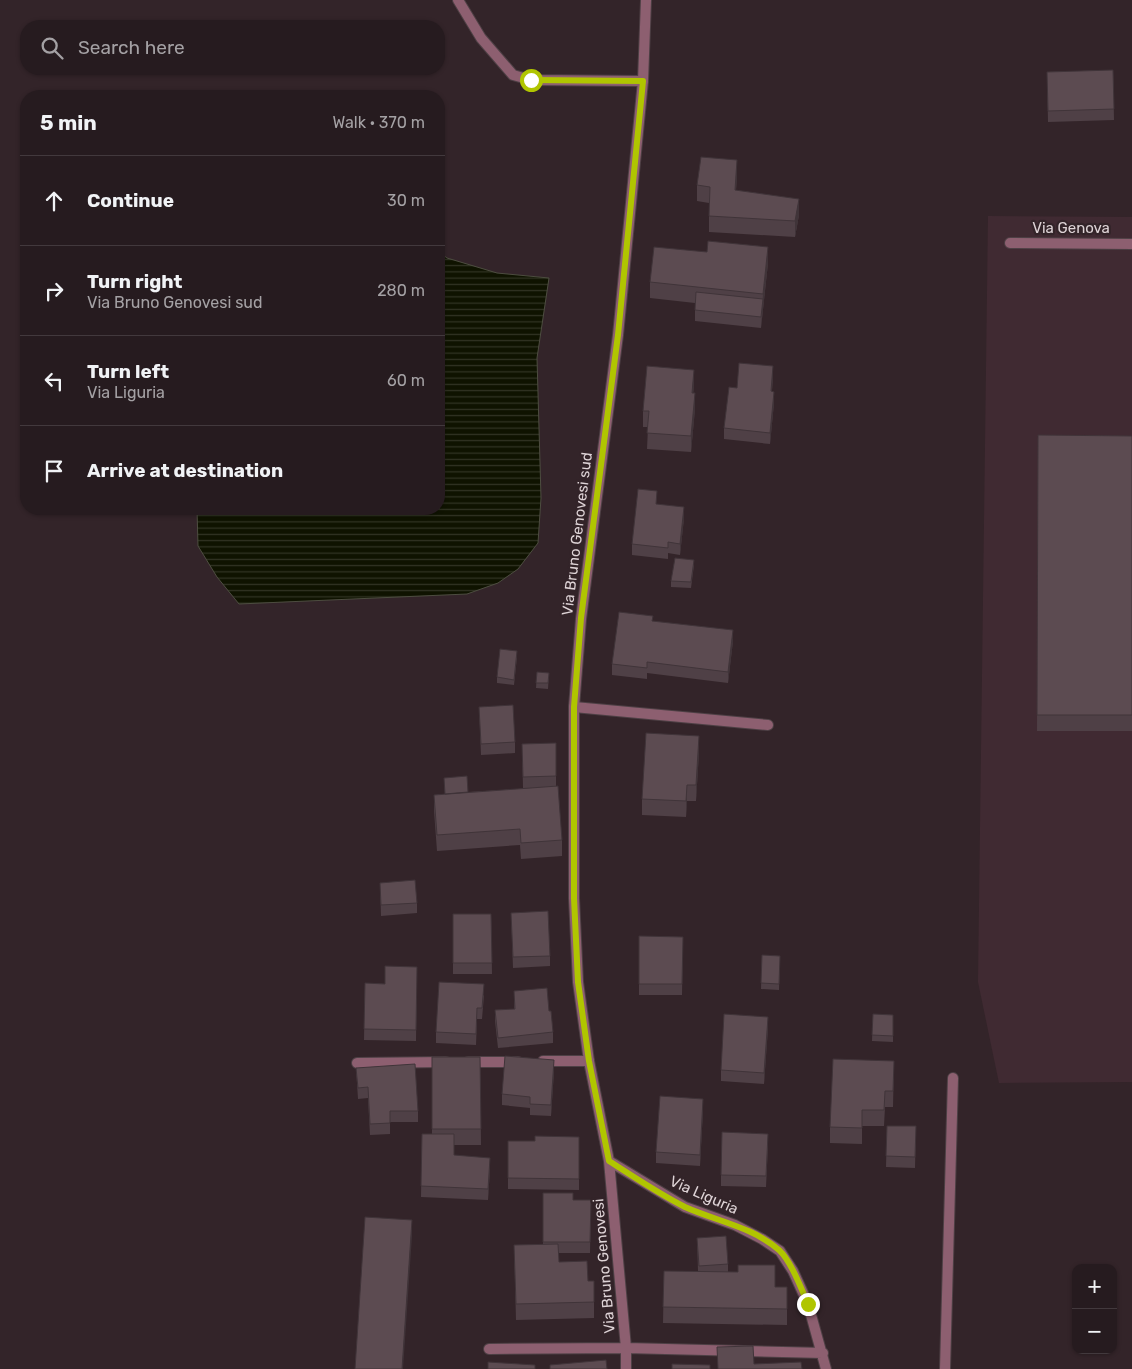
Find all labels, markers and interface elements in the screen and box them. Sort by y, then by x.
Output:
search box [20,20,445,75]
icon: search [38,34,66,62]
text: Search here [78,36,185,59]
route start [520,69,543,92]
text: 5 min [40,110,97,135]
text: Walk · 370 m [332,113,425,132]
icon: ahead [40,187,68,215]
text: Continue [87,189,174,212]
text: 30 m [387,191,425,210]
street label: Via Genova [1032,219,1110,237]
text: Turn right [87,270,182,293]
icon: right [40,277,68,305]
text: 280 m [377,281,425,300]
text: Via Bruno Genovesi sud [87,293,262,312]
text: Turn left [87,360,169,383]
icon: left [40,367,68,395]
text: 60 m [387,371,425,390]
text: Via Liguria [87,383,165,402]
street label: Via Bruno Genovesi sud [558,451,596,617]
icon: arrive [40,457,68,485]
text: Arrive at destination [87,459,283,482]
street label: Via Liguria [667,1172,741,1218]
street label: Via Bruno Genovesi [589,1198,619,1334]
map controls [1072,1264,1117,1354]
button: + [1072,1264,1117,1309]
route end [797,1293,820,1316]
button: − [1072,1309,1117,1354]

